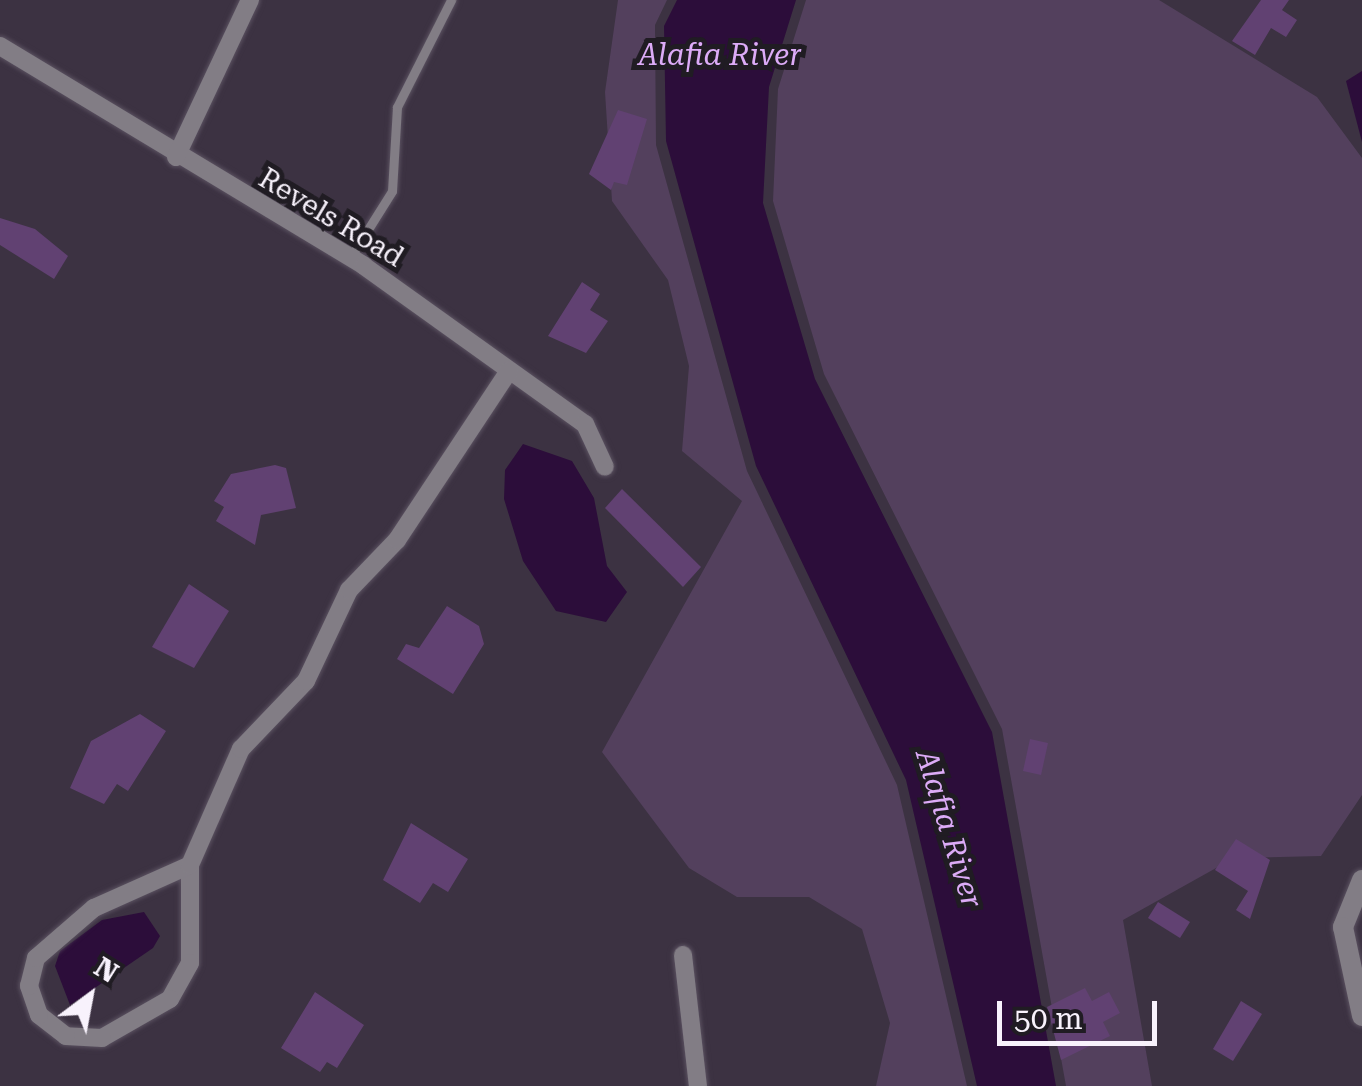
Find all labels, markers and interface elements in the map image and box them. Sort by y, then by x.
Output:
water label: Alafia River [638,37,802,73]
street label: Revels Road [253,162,409,274]
water label: Alafia River [908,745,990,913]
north arrow [40,946,140,1046]
text: N [88,950,124,990]
scale bar [1002,981,1162,1043]
text: 50 m [1014,1001,1083,1036]

